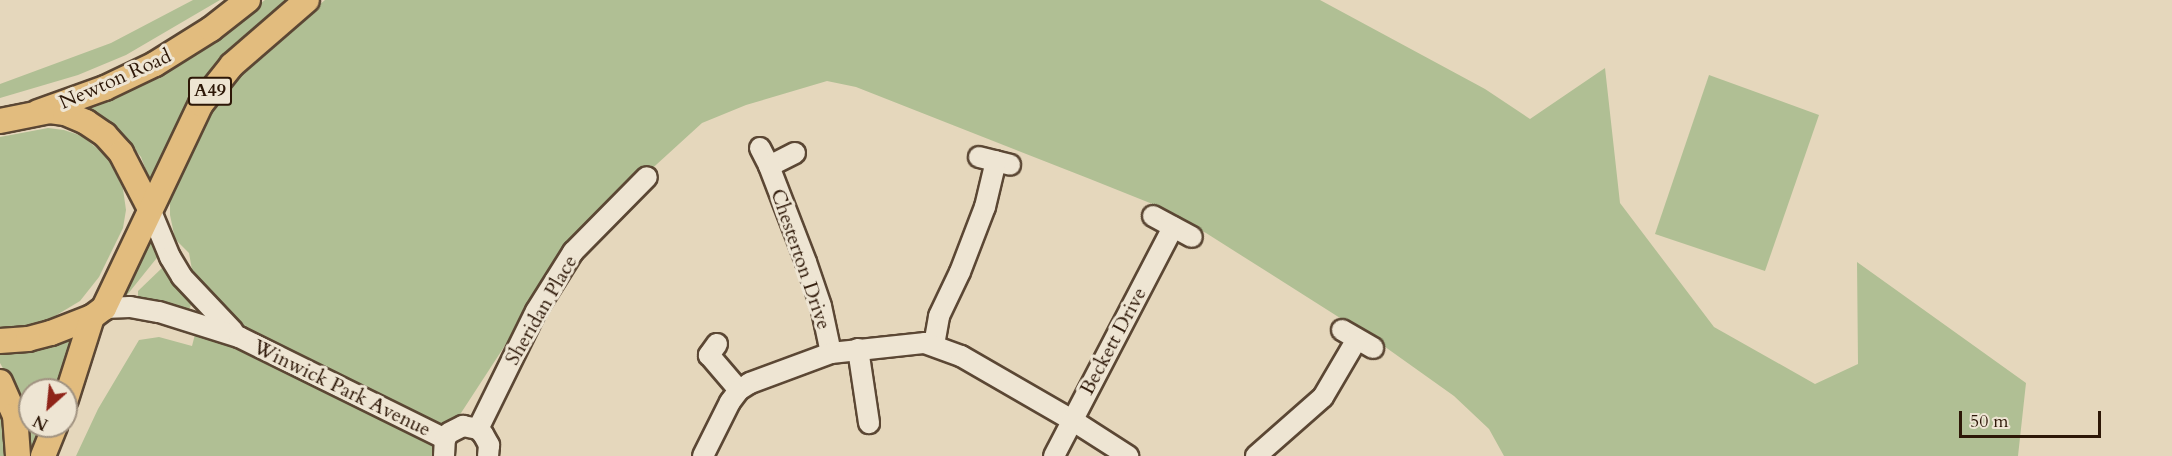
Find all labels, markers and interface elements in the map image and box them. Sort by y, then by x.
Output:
street label: Newton Road [55,44,175,114]
road number: A49 [188,76,232,106]
street label: Chesterton Drive [766,186,836,332]
street label: Sheridan Place [500,251,582,369]
street label: Beckett Drive [1075,283,1151,399]
street label: Winwick Park Avenue [249,335,435,441]
north arrow [18,378,78,438]
scale bar [1962,399,2104,437]
text: N [30,409,52,435]
text: 50 m [1970,409,2009,434]

